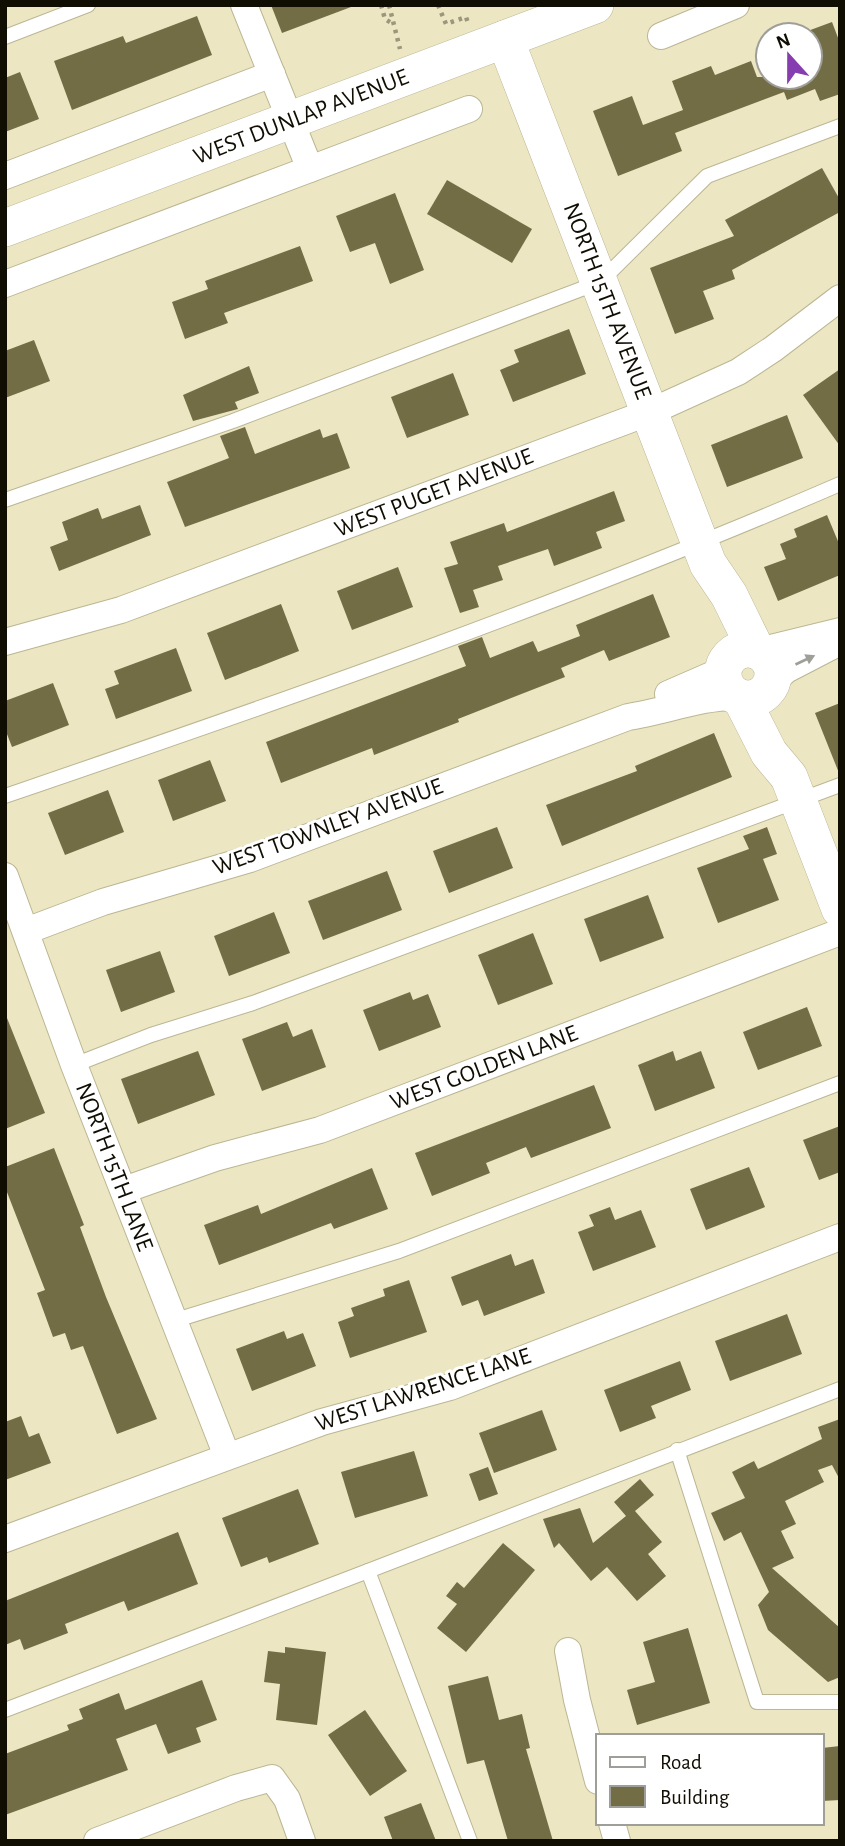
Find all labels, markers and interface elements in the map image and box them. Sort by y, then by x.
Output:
north arrow [754,21,824,91]
text: N [774,30,793,53]
street label: WEST DUNLAP AVENUE [190,65,412,169]
street label: NORTH 15TH AVENUE [559,200,656,403]
street label: WEST PUGET AVENUE [332,444,537,542]
one-way arrow [795,655,815,666]
street label: WEST TOWNLEY AVENUE [210,774,447,880]
street label: WEST GOLDEN LANE [387,1021,581,1115]
street label: NORTH 15TH LANE [71,1080,157,1255]
street label: WEST LAWRENCE LANE [312,1344,534,1436]
legend [596,1734,824,1825]
text: Road [660,1752,702,1773]
text: Building [660,1787,730,1808]

